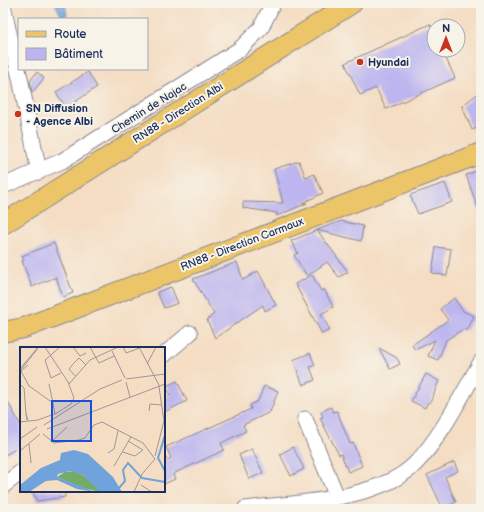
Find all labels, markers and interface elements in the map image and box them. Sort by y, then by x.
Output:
legend [18,18,148,70]
north arrow [426,18,466,58]
text: N [442,22,450,35]
text: Route [54,27,86,42]
text: Bâtiment [54,47,103,62]
place label: Hyundai [368,56,409,69]
marker: Hyundai [355,57,365,67]
street label: Chemin de Najac [109,80,189,136]
street label: RN88 - Direction Albi [130,80,226,146]
place label: SN Diffusion - Agence Albi [26,102,93,128]
marker: SN Diffusion - Agence Albi [13,109,23,119]
street label: RN88 - Direction Carmaux [179,215,305,273]
inset map [20,347,165,492]

